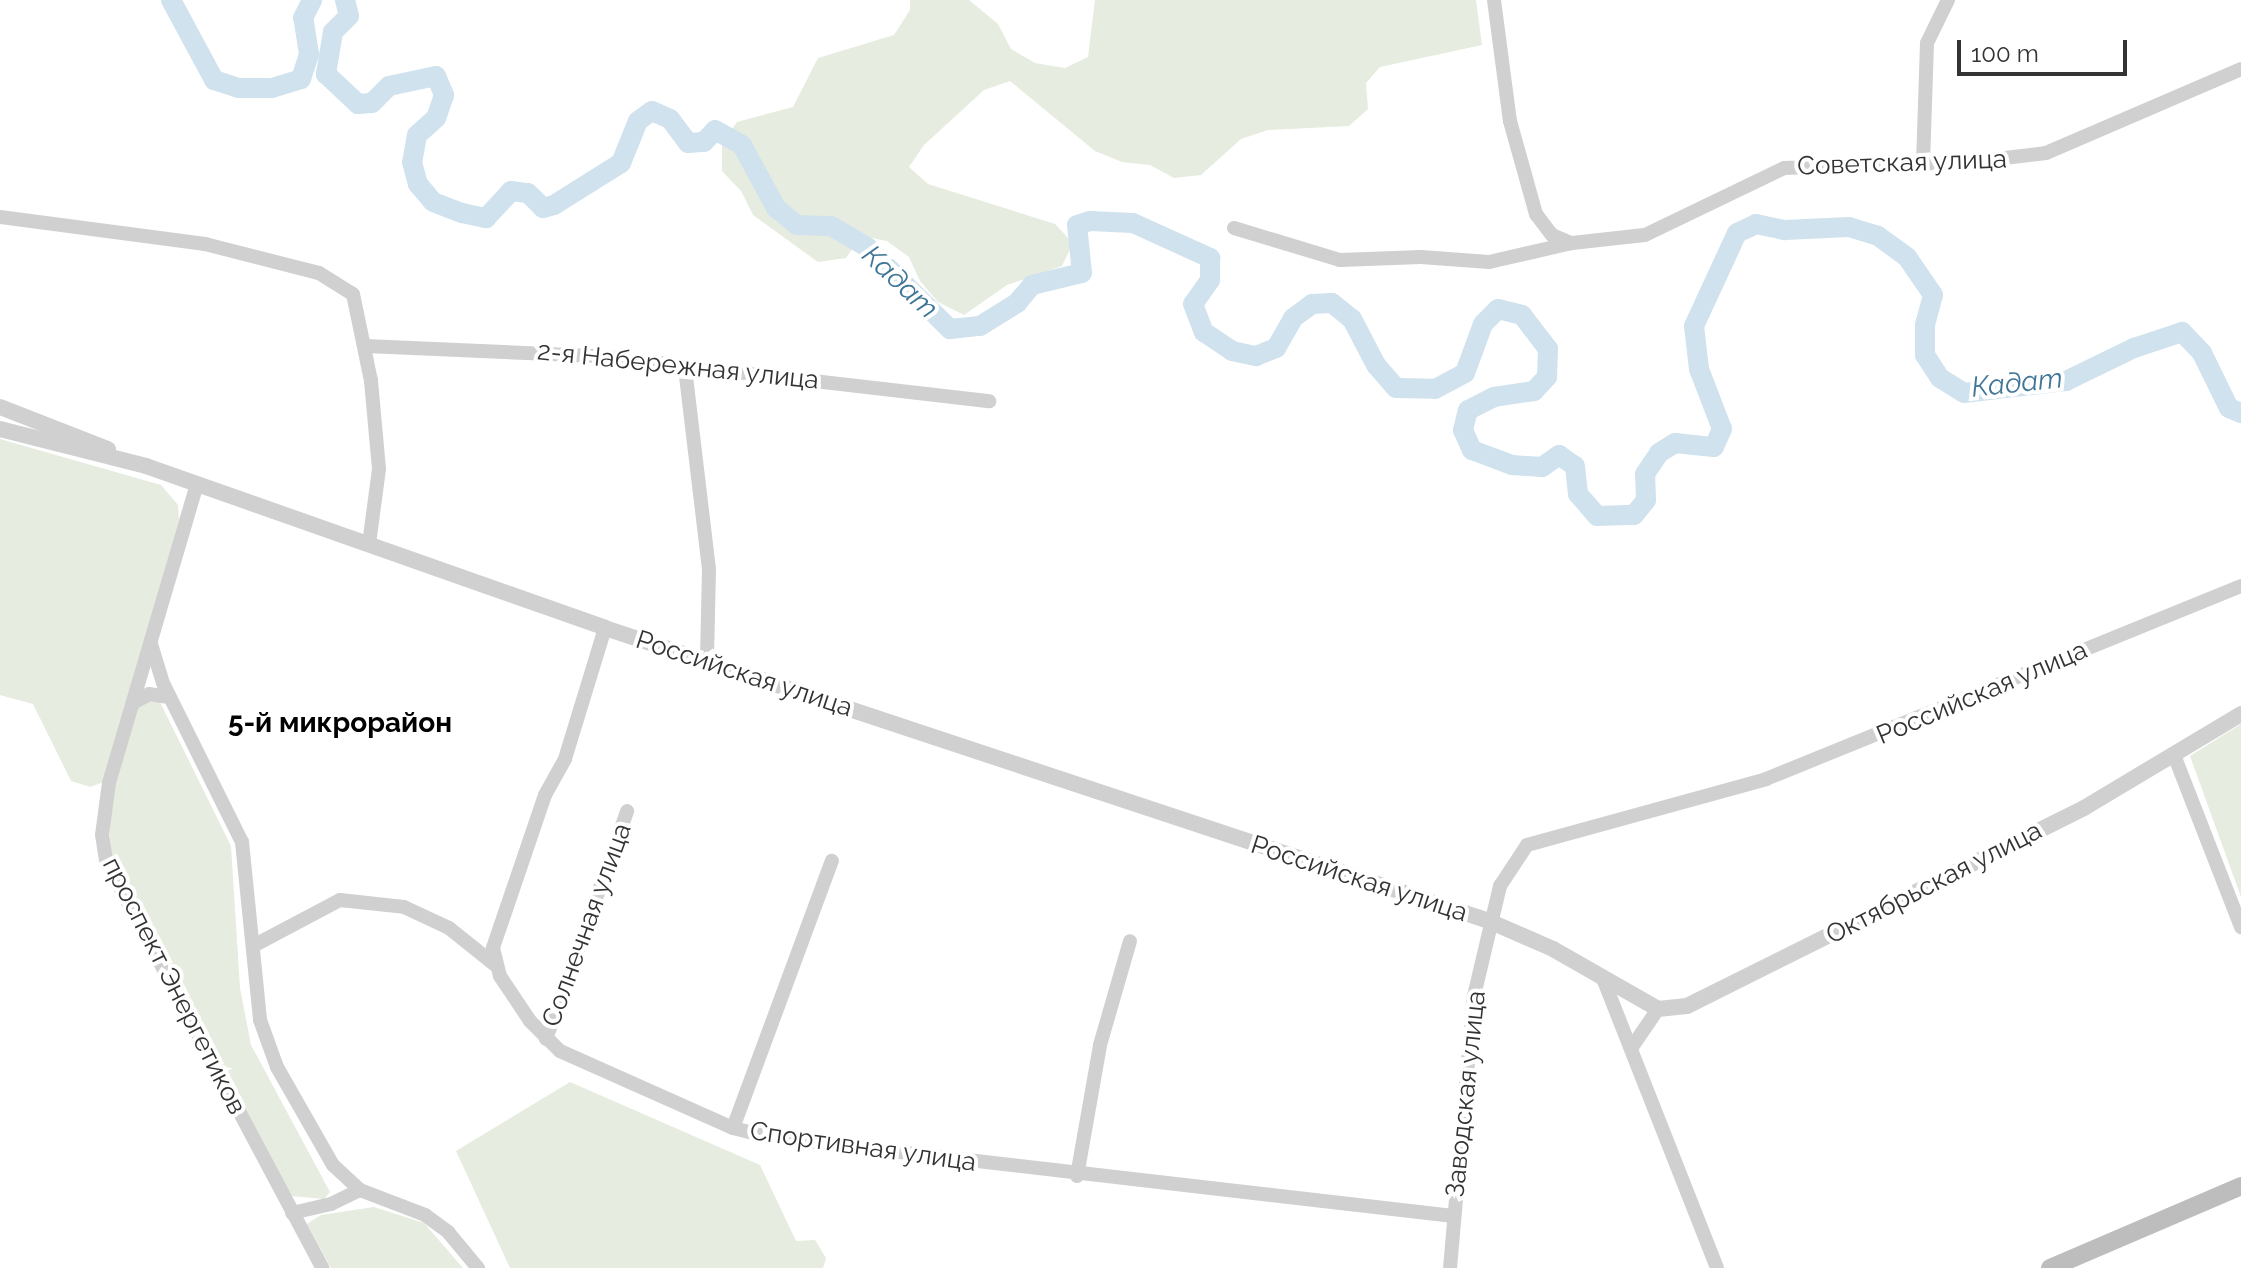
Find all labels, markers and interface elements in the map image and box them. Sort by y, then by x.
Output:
scale bar [1961,24,2131,74]
text: 100 m [1971,39,2039,68]
street label: Советская улица [1796,144,2008,182]
water label: Кадат [855,239,945,325]
street label: 2-я Набережная улица [535,336,821,396]
water label: Кадат [1970,362,2064,404]
street label: Российская улица [631,624,857,724]
street label: Российская улица [1872,634,2092,752]
district label: 5-й микрорайон [228,706,452,740]
street label: Октябрьская улица [1821,815,2047,951]
street label: Солнечная улица [536,819,638,1031]
street label: Российская улица [1246,829,1472,929]
street label: проспект Энергетиков [96,852,252,1120]
street label: Заводская улица [1440,989,1492,1199]
street label: Спортивная улица [748,1116,978,1178]

